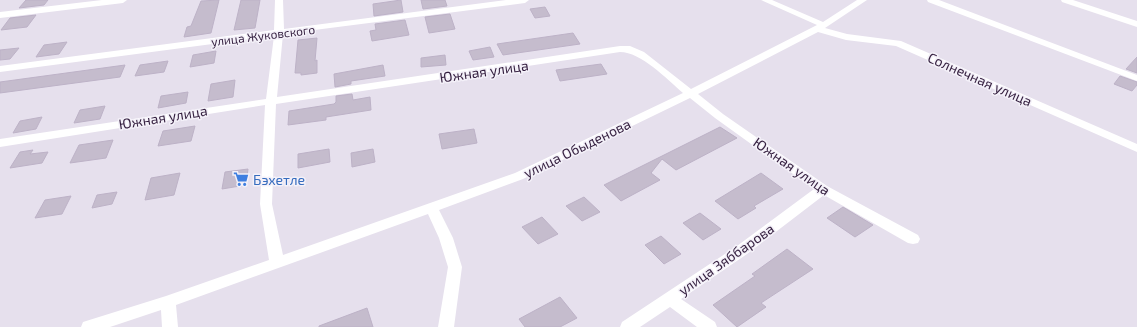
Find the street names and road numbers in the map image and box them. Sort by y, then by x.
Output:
street label: улица Жуковского [210,22,316,49]
street label: Солнечная улица [925,48,1035,110]
street label: Южная улица [438,56,530,86]
street label: Южная улица [117,102,209,132]
street label: улица Обыденова [521,115,633,181]
street label: Южная улица [750,133,834,199]
street label: улица Зяббарова [675,220,777,298]

